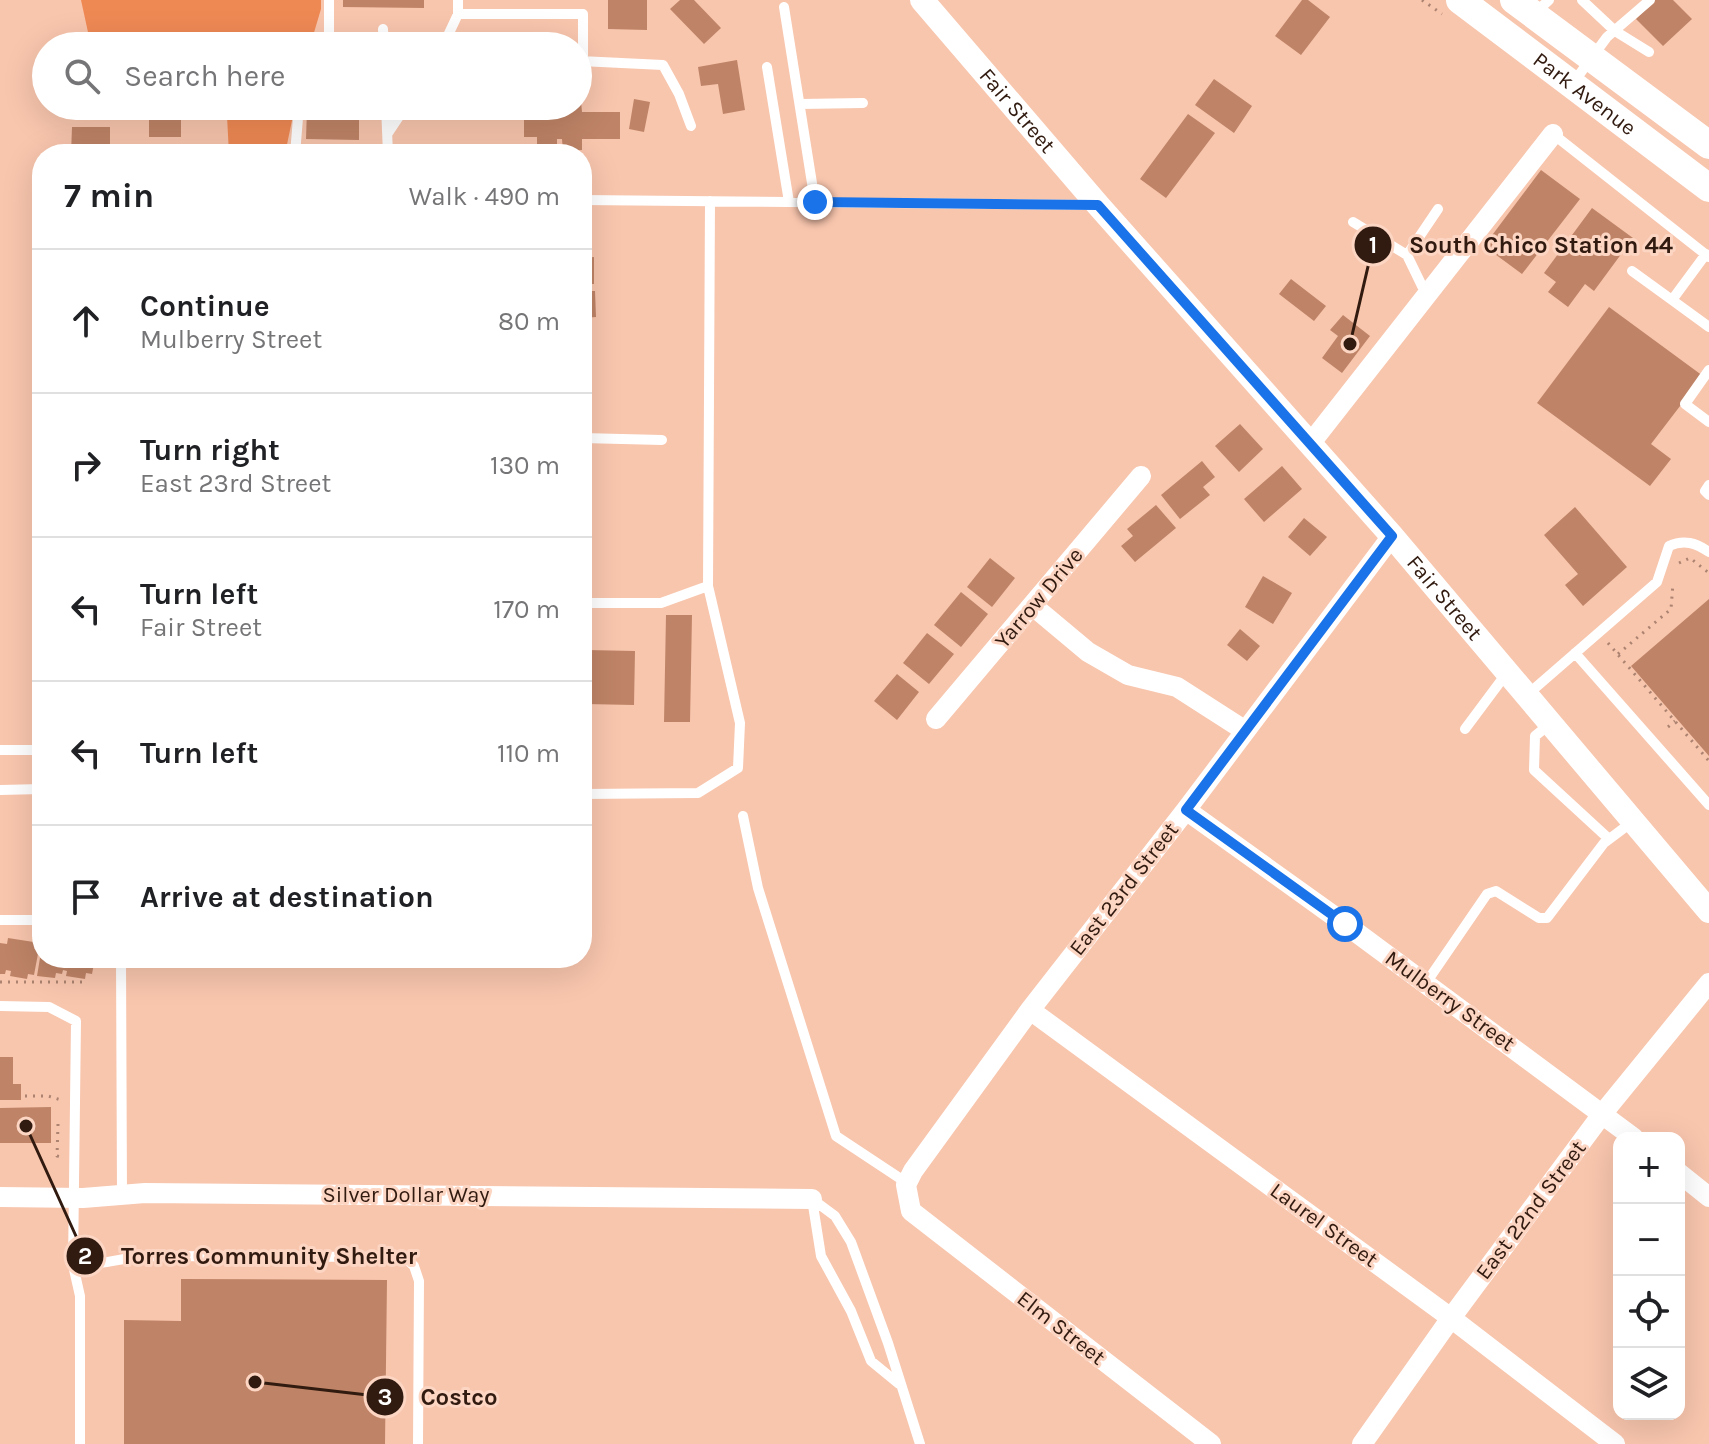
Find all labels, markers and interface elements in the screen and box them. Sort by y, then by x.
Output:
search box [32,32,592,120]
street label: Park Avenue [1528,47,1641,141]
icon: search [60,54,104,98]
text: Search here [124,58,285,94]
street label: Fair Street [974,63,1061,158]
text: 7 min [64,176,154,216]
text: Walk · 490 m [409,181,560,212]
route end [797,184,833,220]
callout: South Chico Station 44 [1353,221,1689,269]
text: 1 [1369,231,1377,259]
text: South Chico Station 44 [1409,231,1673,259]
text: Continue [140,288,270,324]
icon: ahead [64,299,108,343]
text: 80 m [498,306,560,337]
text: Mulberry Street [140,324,322,355]
text: Turn right [140,432,280,468]
icon: right [64,443,108,487]
text: 130 m [490,450,560,481]
text: East 23rd Street [140,468,331,499]
street label: Yarrow Drive [989,542,1089,654]
street label: Fair Street [1401,550,1488,646]
text: Turn left [140,576,258,612]
icon: left [64,587,108,631]
text: 170 m [493,594,560,625]
text: Fair Street [140,612,262,643]
icon: left [64,731,108,775]
text: Turn left [140,735,258,771]
text: 110 m [497,738,560,769]
street label: East 23rd Street [1064,817,1184,961]
icon: arrive [64,875,108,919]
text: Arrive at destination [140,879,434,915]
route start [1327,906,1363,942]
street label: Mulberry Street [1380,945,1520,1057]
map controls [1613,1132,1685,1420]
button: + [1613,1132,1685,1204]
street label: East 22nd Street [1470,1136,1592,1284]
street label: Laurel Street [1265,1177,1383,1273]
street label: Silver Dollar Way [322,1182,490,1208]
button: − [1613,1204,1685,1276]
callout: Torres Community Shelter [65,1232,433,1280]
text: 2 [78,1242,92,1270]
text: Torres Community Shelter [121,1242,418,1270]
button: locate [1613,1276,1685,1348]
street label: Elm Street [1012,1286,1110,1370]
button: layers [1613,1348,1685,1420]
callout: Costco [365,1373,514,1421]
text: 3 [378,1383,392,1411]
text: Costco [420,1383,498,1411]

